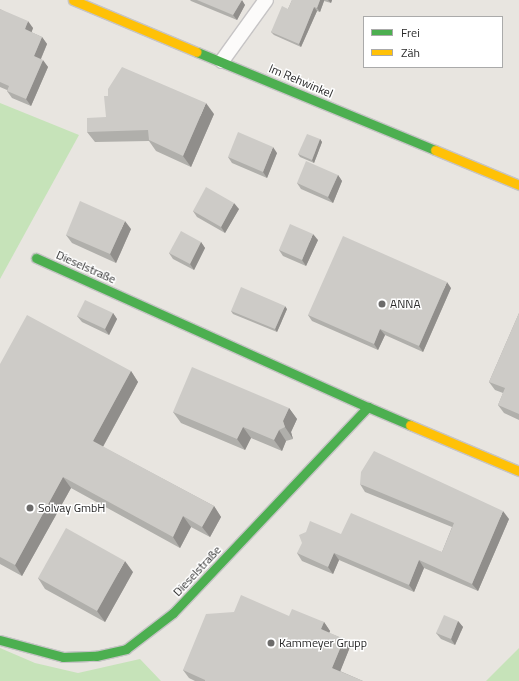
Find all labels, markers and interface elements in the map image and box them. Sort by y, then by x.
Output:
legend [363,16,503,68]
text: Frei [401,23,420,42]
text: Zäh [401,43,420,62]
street label: Im Rehwinkel [267,61,335,101]
street label: Dieselstraße [54,247,118,287]
place label: ANNA [390,297,421,311]
marker: ANNA [377,299,387,309]
place label: Solvay GmbH [38,501,105,515]
marker: Solvay GmbH [25,503,35,513]
street label: Dieselstraße [170,543,224,599]
place label: Kammeyer Grupp [279,636,367,650]
marker: Kammeyer Grupp [266,638,276,648]

